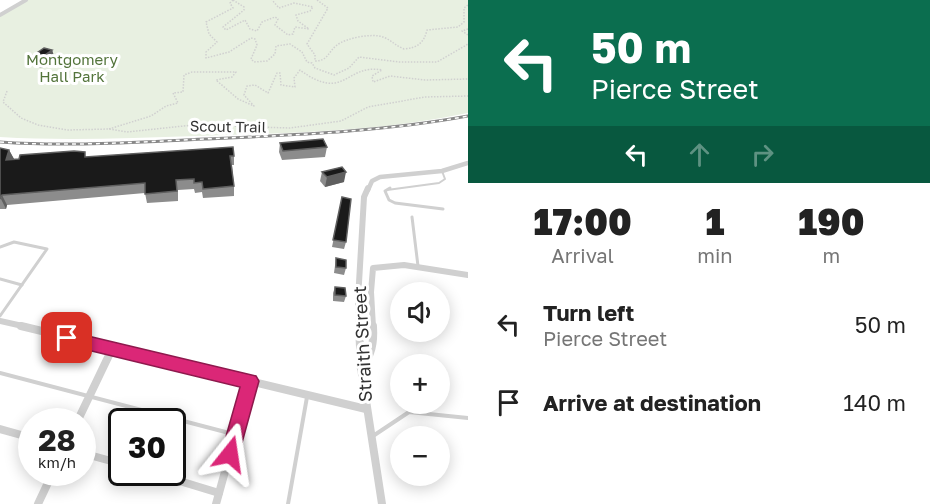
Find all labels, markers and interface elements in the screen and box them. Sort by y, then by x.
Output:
text: 50 m [591,22,691,72]
icon: left [492,24,570,102]
park label: Montgomery Hall Park [26,50,119,85]
text: Pierce Street [591,73,759,105]
street label: Scout Trail [190,116,267,136]
icon: left [620,138,653,171]
icon: ahead [683,138,716,171]
icon: right [746,138,779,171]
text: 17:00 [534,200,632,243]
text: 1 [705,200,724,243]
text: 190 [798,200,864,243]
text: Arrival [551,243,614,267]
text: min [697,243,733,267]
text: m [822,243,840,267]
map controls [390,282,450,486]
button: sound [390,282,450,342]
street label: Straith Street [348,285,376,403]
text: Turn left [543,299,634,326]
icon: left [492,308,525,341]
text: 50 m [855,311,906,338]
pin [41,312,92,363]
icon: arrive [50,321,83,354]
text: Pierce Street [543,326,667,350]
button: + [390,354,450,414]
icon: arrive [492,386,525,419]
text: Arrive at destination [543,389,761,416]
text: 140 m [843,389,906,416]
speed limit sign: 30 [108,408,186,486]
text: 28 [38,422,76,458]
position arrow [198,422,262,486]
button: − [390,426,450,486]
text: km/h [38,453,76,471]

